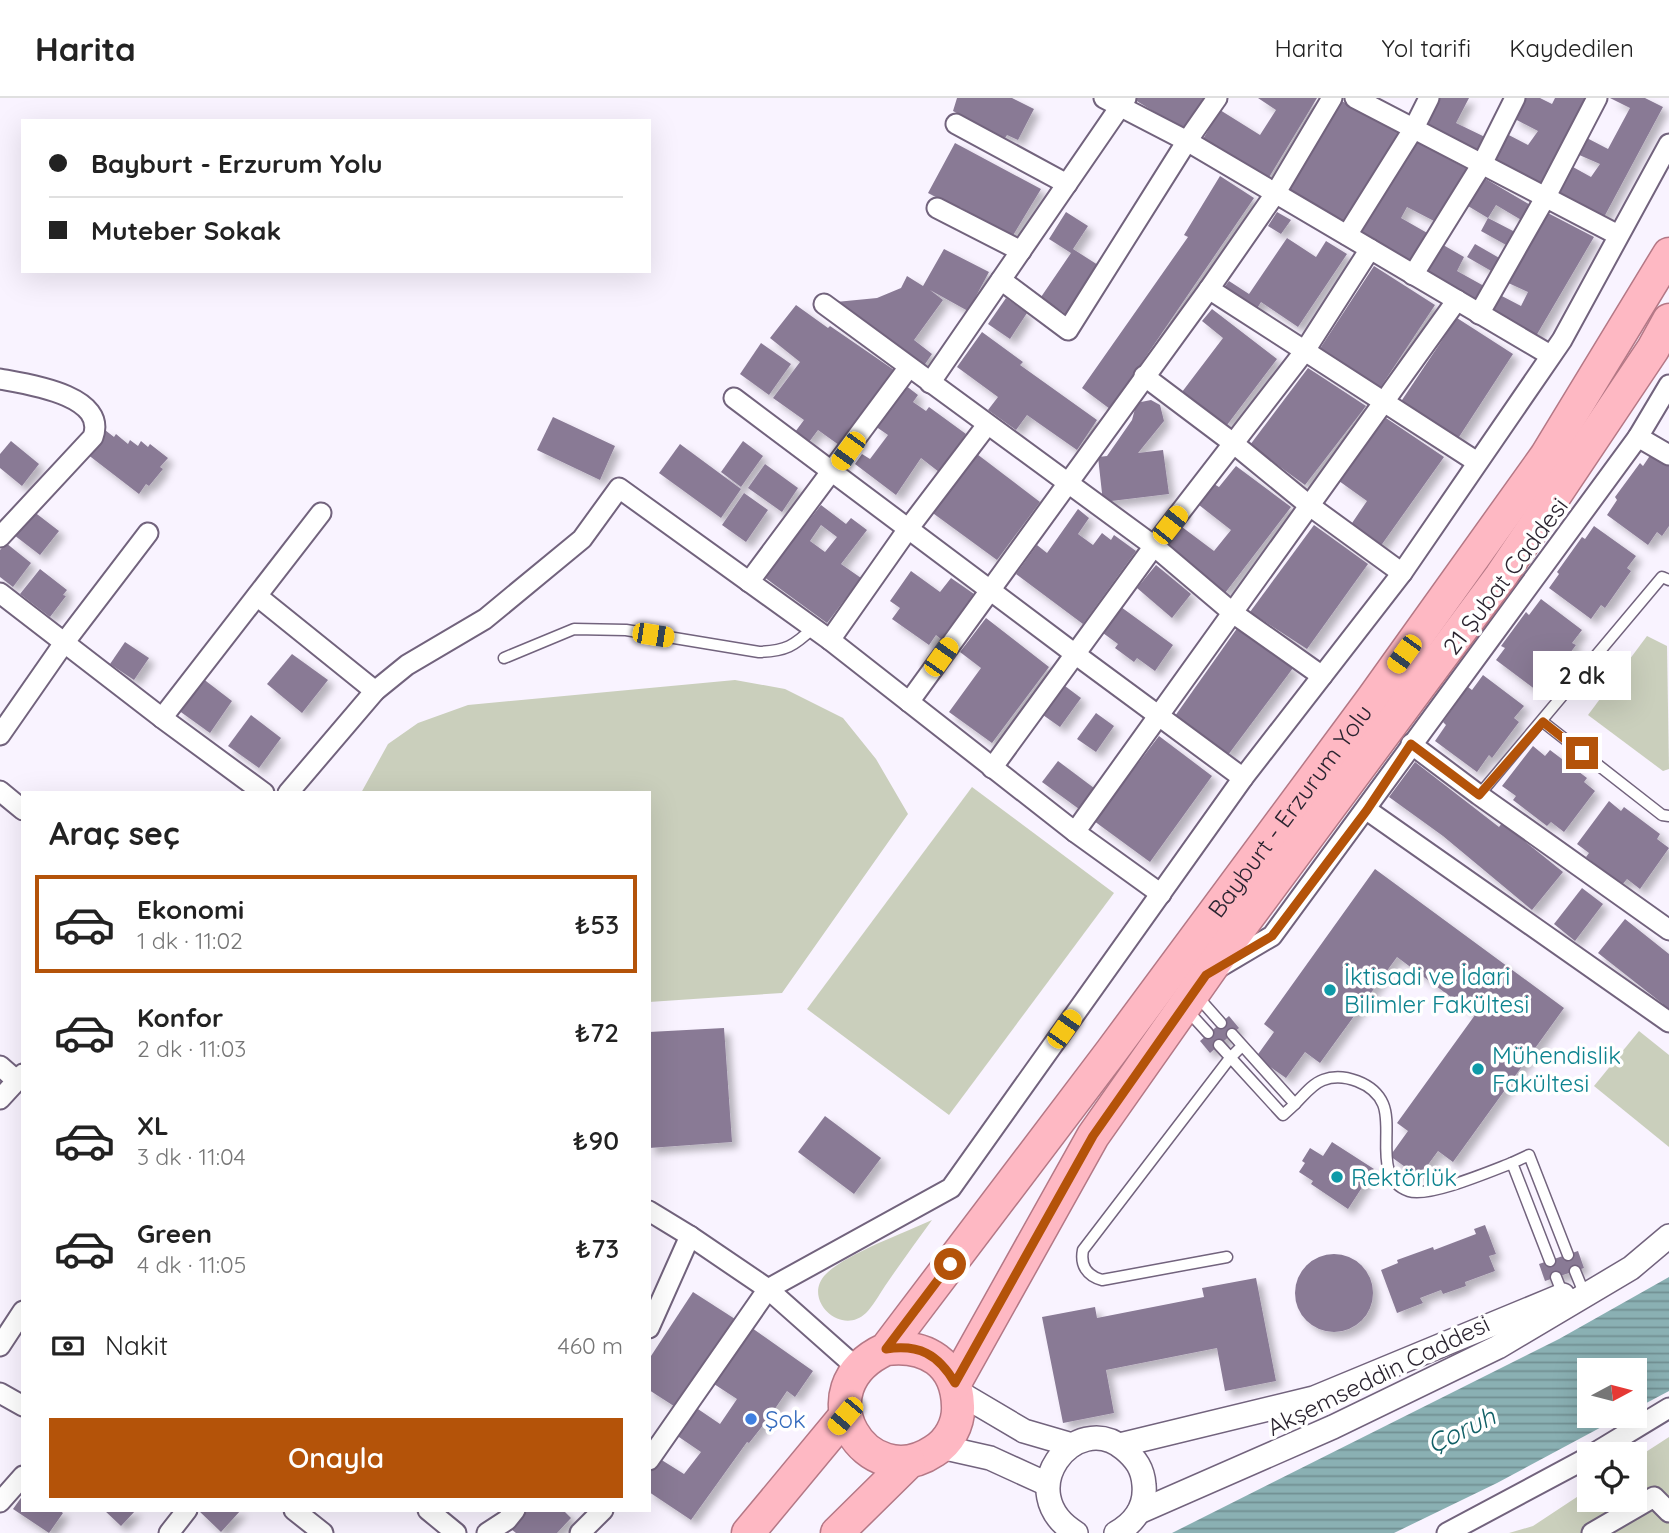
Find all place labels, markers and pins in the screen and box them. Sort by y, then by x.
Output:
place label: İktisadi ve İdari Bilimler Fakültesi [1344,961,1529,1019]
marker: İktisadi ve İdari Bilimler Fakültesi [1322,982,1338,998]
place label: Mühendislik Fakültesi [1492,1040,1621,1098]
marker: Mühendislik Fakültesi [1470,1061,1486,1077]
place label: Rektörlük [1351,1162,1457,1192]
marker: Rektörlük [1329,1169,1345,1185]
place label: Şok [765,1404,806,1434]
marker: Şok [743,1411,759,1427]

